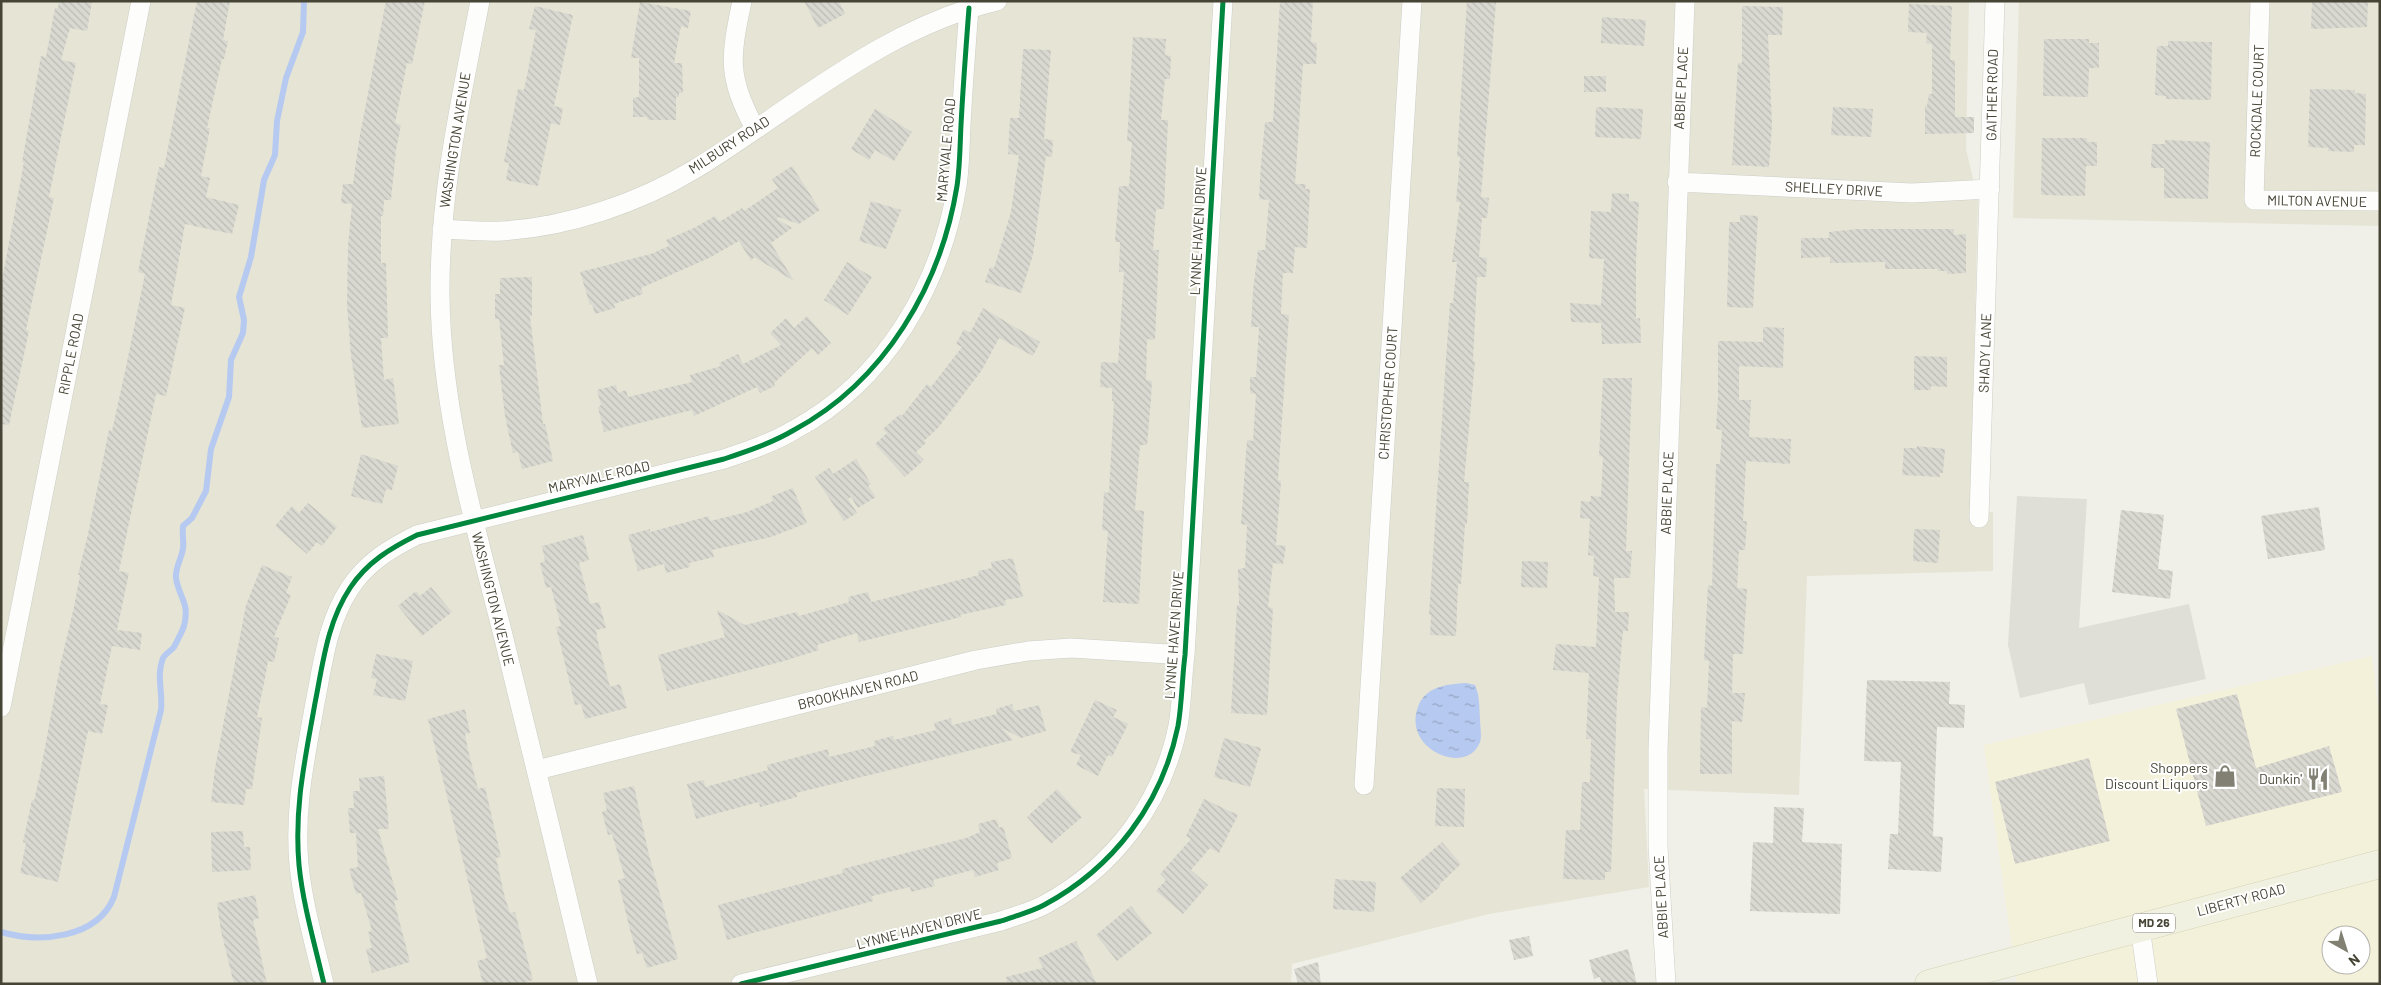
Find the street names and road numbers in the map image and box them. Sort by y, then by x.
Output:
street label: ROCKDALE COURT [2246,44,2267,158]
street label: ABBIE PLACE [1670,46,1691,130]
street label: GAITHER ROAD [1982,49,2001,141]
street label: WASHINGTON AVENUE [435,71,474,209]
street label: MARYVALE ROAD [933,97,958,202]
street label: MILBURY ROAD [685,112,772,177]
street label: LYNNE HAVEN DRIVE [1186,166,1209,296]
street label: SHELLEY DRIVE [1785,177,1884,200]
street label: MILTON AVENUE [2267,191,2367,210]
street label: RIPPLE ROAD [54,312,87,396]
street label: SHADY LANE [1975,313,1994,393]
street label: CHRISTOPHER COURT [1374,326,1401,460]
street label: ABBIE PLACE [1657,451,1676,535]
street label: MARYVALE ROAD [546,457,651,496]
street label: WASHINGTON AVENUE [469,530,518,668]
street label: LYNNE HAVEN DRIVE [1161,570,1186,700]
street label: BROOKHAVEN ROAD [796,666,920,713]
street label: ABBIE PLACE [1650,855,1671,939]
street label: LIBERTY ROAD [2195,880,2287,919]
street label: LYNNE HAVEN DRIVE [855,905,983,952]
road number: MD 26 [2133,914,2175,932]

